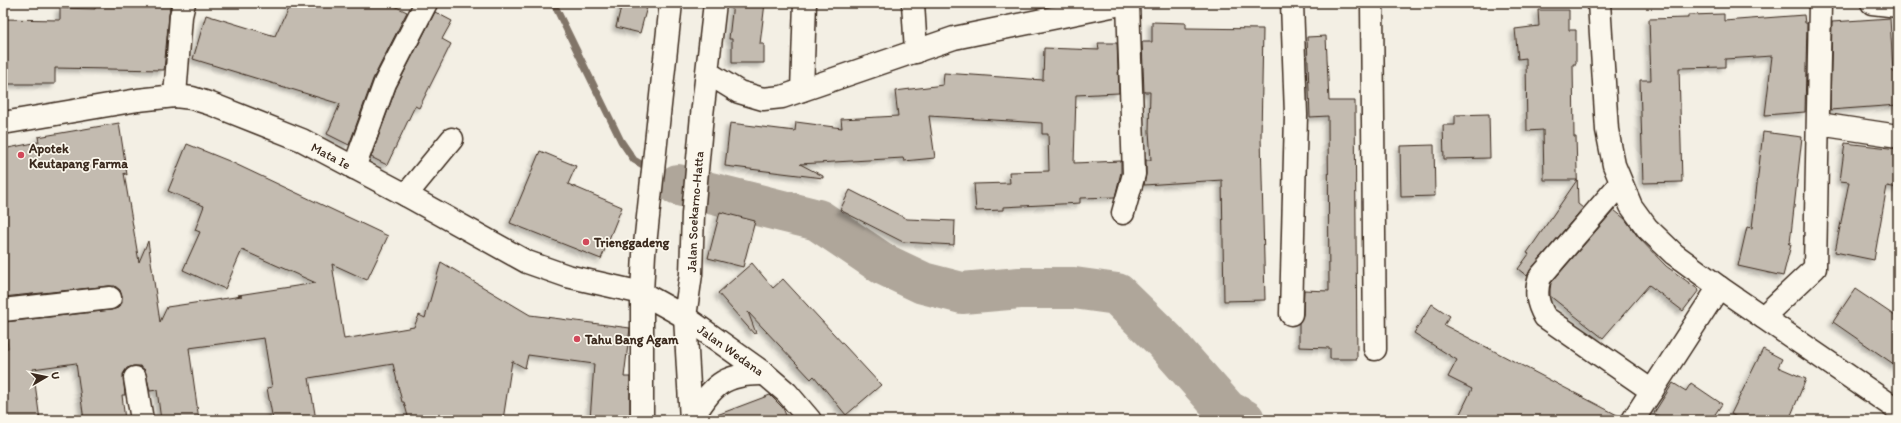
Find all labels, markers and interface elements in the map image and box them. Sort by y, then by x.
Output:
street label: Mata Ie [309,139,353,172]
place label: Apotek Keutapang Farma [28,141,128,172]
marker: Apotek Keutapang Farma [16,150,26,160]
street label: Jalan Soekarno-Hatta [684,150,707,273]
place label: Trienggadeng [593,235,670,251]
marker: Trienggadeng [581,237,591,247]
street label: Jalan Wedana [695,321,767,379]
place label: Tahu Bang Agam [584,332,679,348]
marker: Tahu Bang Agam [572,334,582,344]
north arrow [26,357,66,397]
text: U [48,371,62,380]

